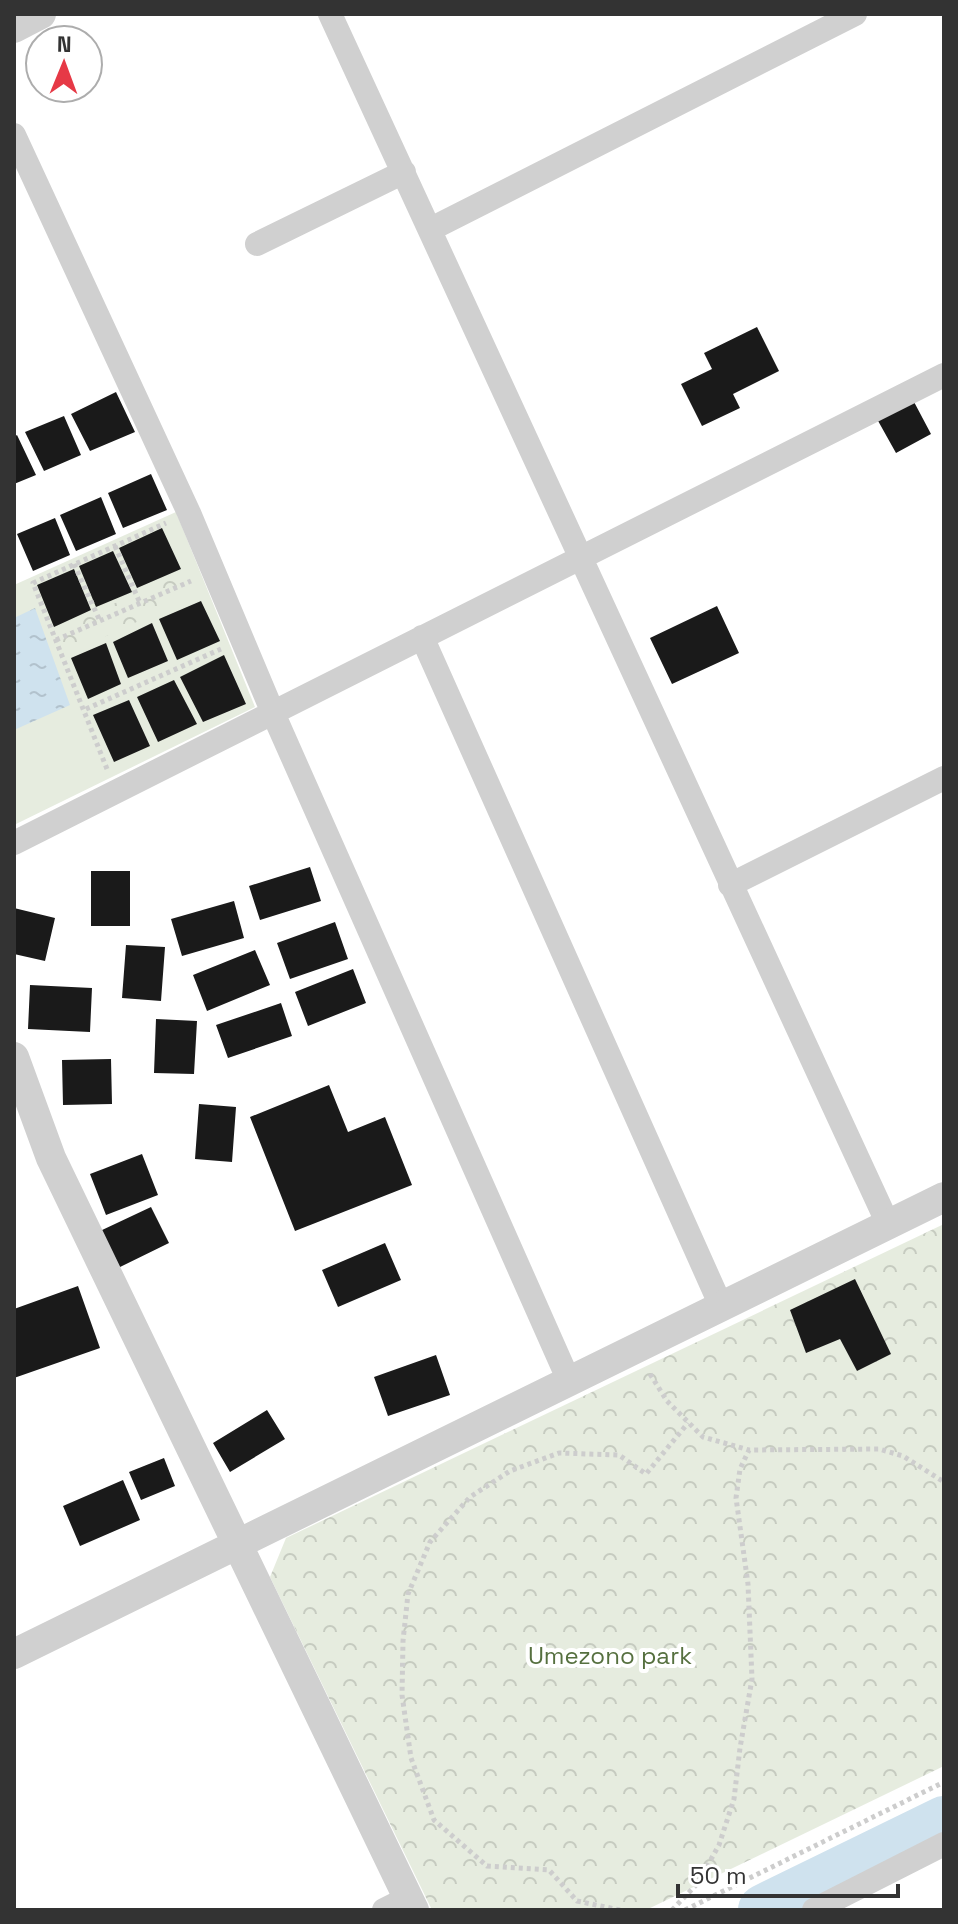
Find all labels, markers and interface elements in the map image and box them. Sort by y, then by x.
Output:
north arrow [24,24,104,104]
text: N [57,30,72,58]
park label: Umezono park [528,1640,692,1671]
scale bar [678,1848,898,1898]
text: 50 m [690,1860,747,1891]

